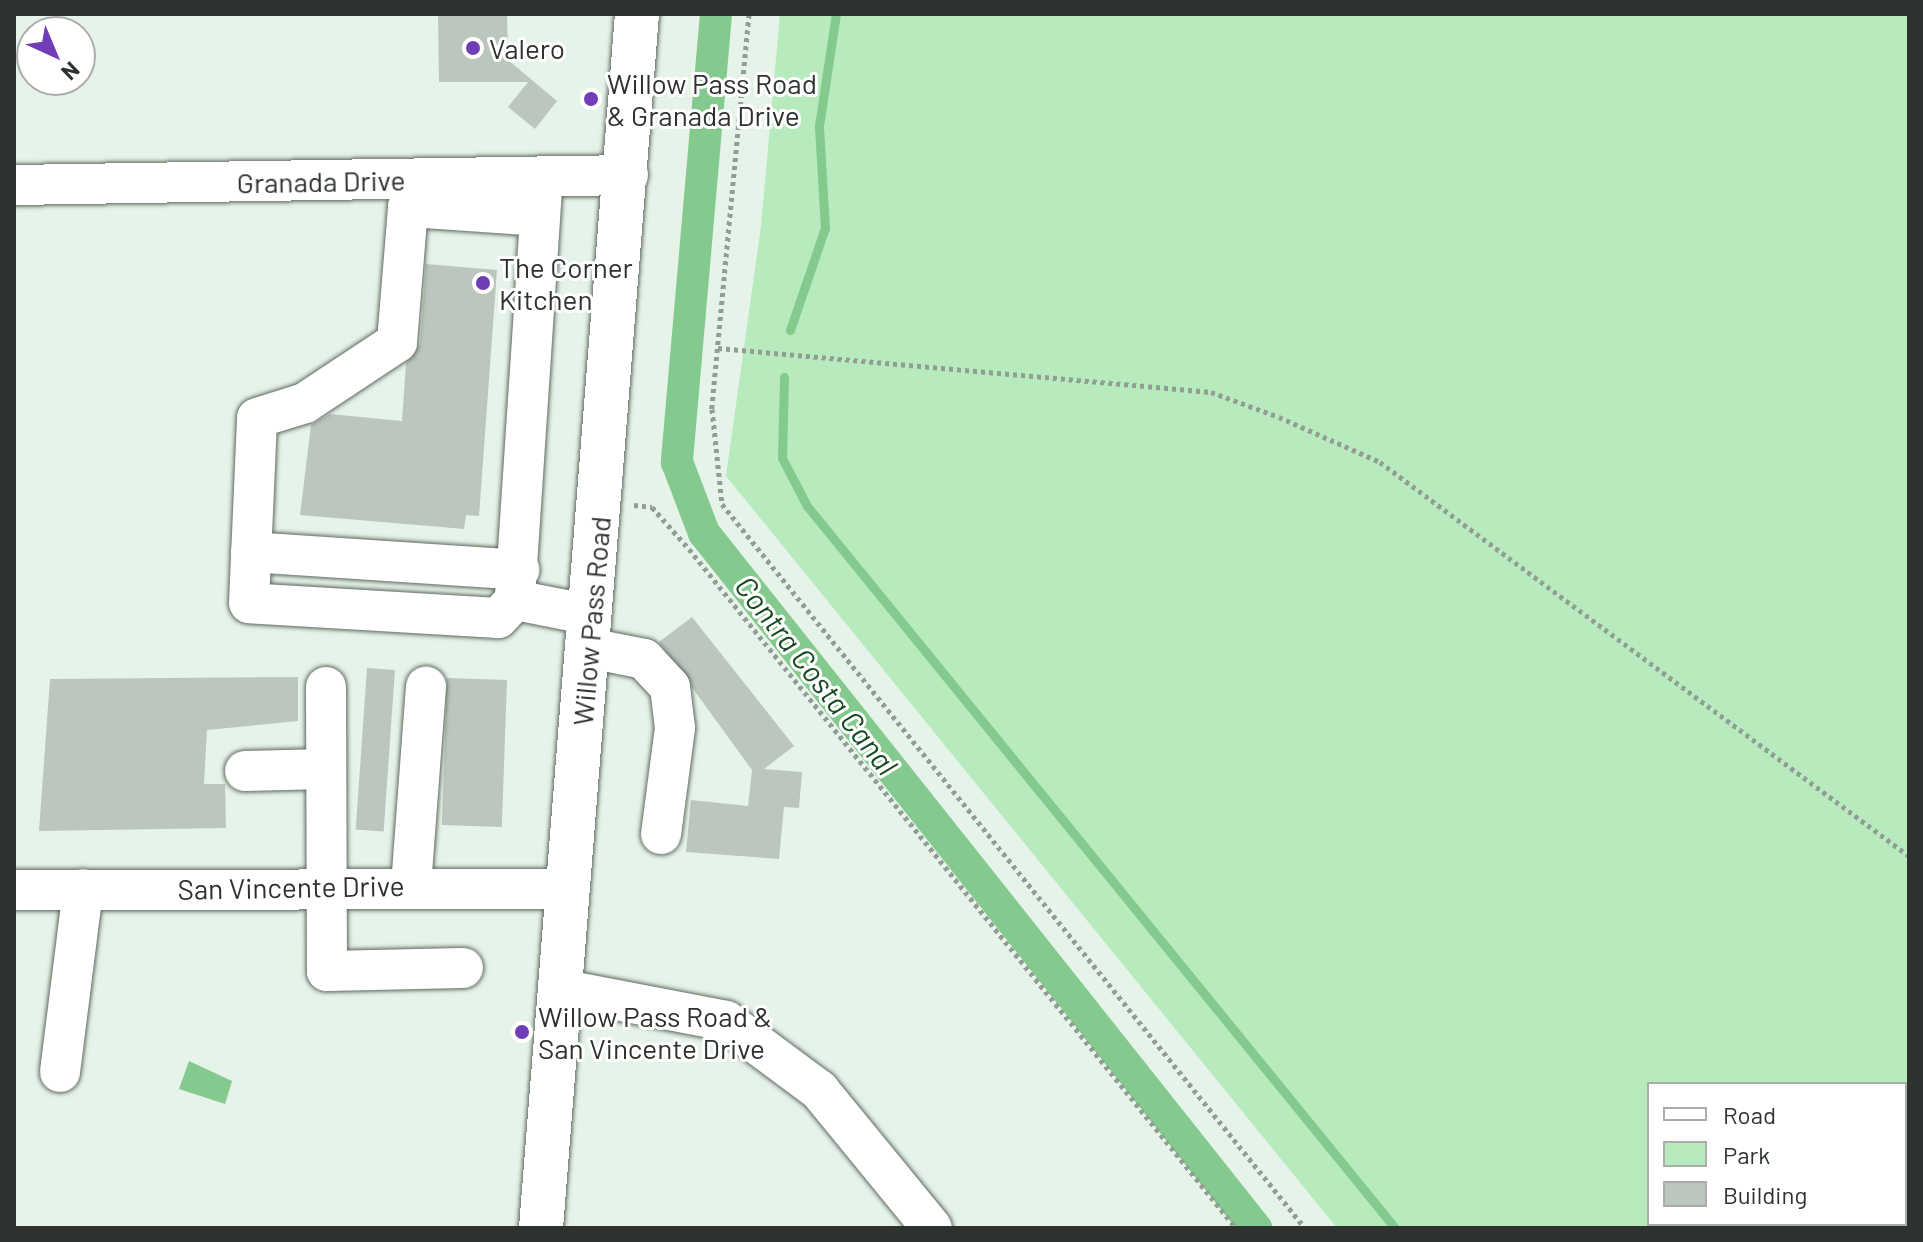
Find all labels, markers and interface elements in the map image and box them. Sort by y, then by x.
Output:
north arrow [16,16,96,96]
place label: Valero [489,31,565,65]
marker: Valero [464,39,482,57]
text: N [57,57,86,86]
place label: Willow Pass Road & Granada Drive [607,66,817,132]
marker: Willow Pass Road & Granada Drive [582,90,600,108]
street label: Granada Drive [236,163,406,199]
place label: The Corner Kitchen [499,250,633,316]
marker: The Corner Kitchen [474,274,492,292]
street label: Willow Pass Road [565,515,617,727]
water label: Contra Costa Canal [728,568,906,782]
street label: San Vincente Drive [177,868,405,906]
place label: Willow Pass Road & San Vincente Drive [538,999,772,1065]
marker: Willow Pass Road & San Vincente Drive [513,1023,531,1041]
legend [1647,1082,1907,1226]
text: Road [1723,1100,1776,1129]
text: Park [1723,1140,1770,1169]
text: Building [1723,1180,1807,1209]

